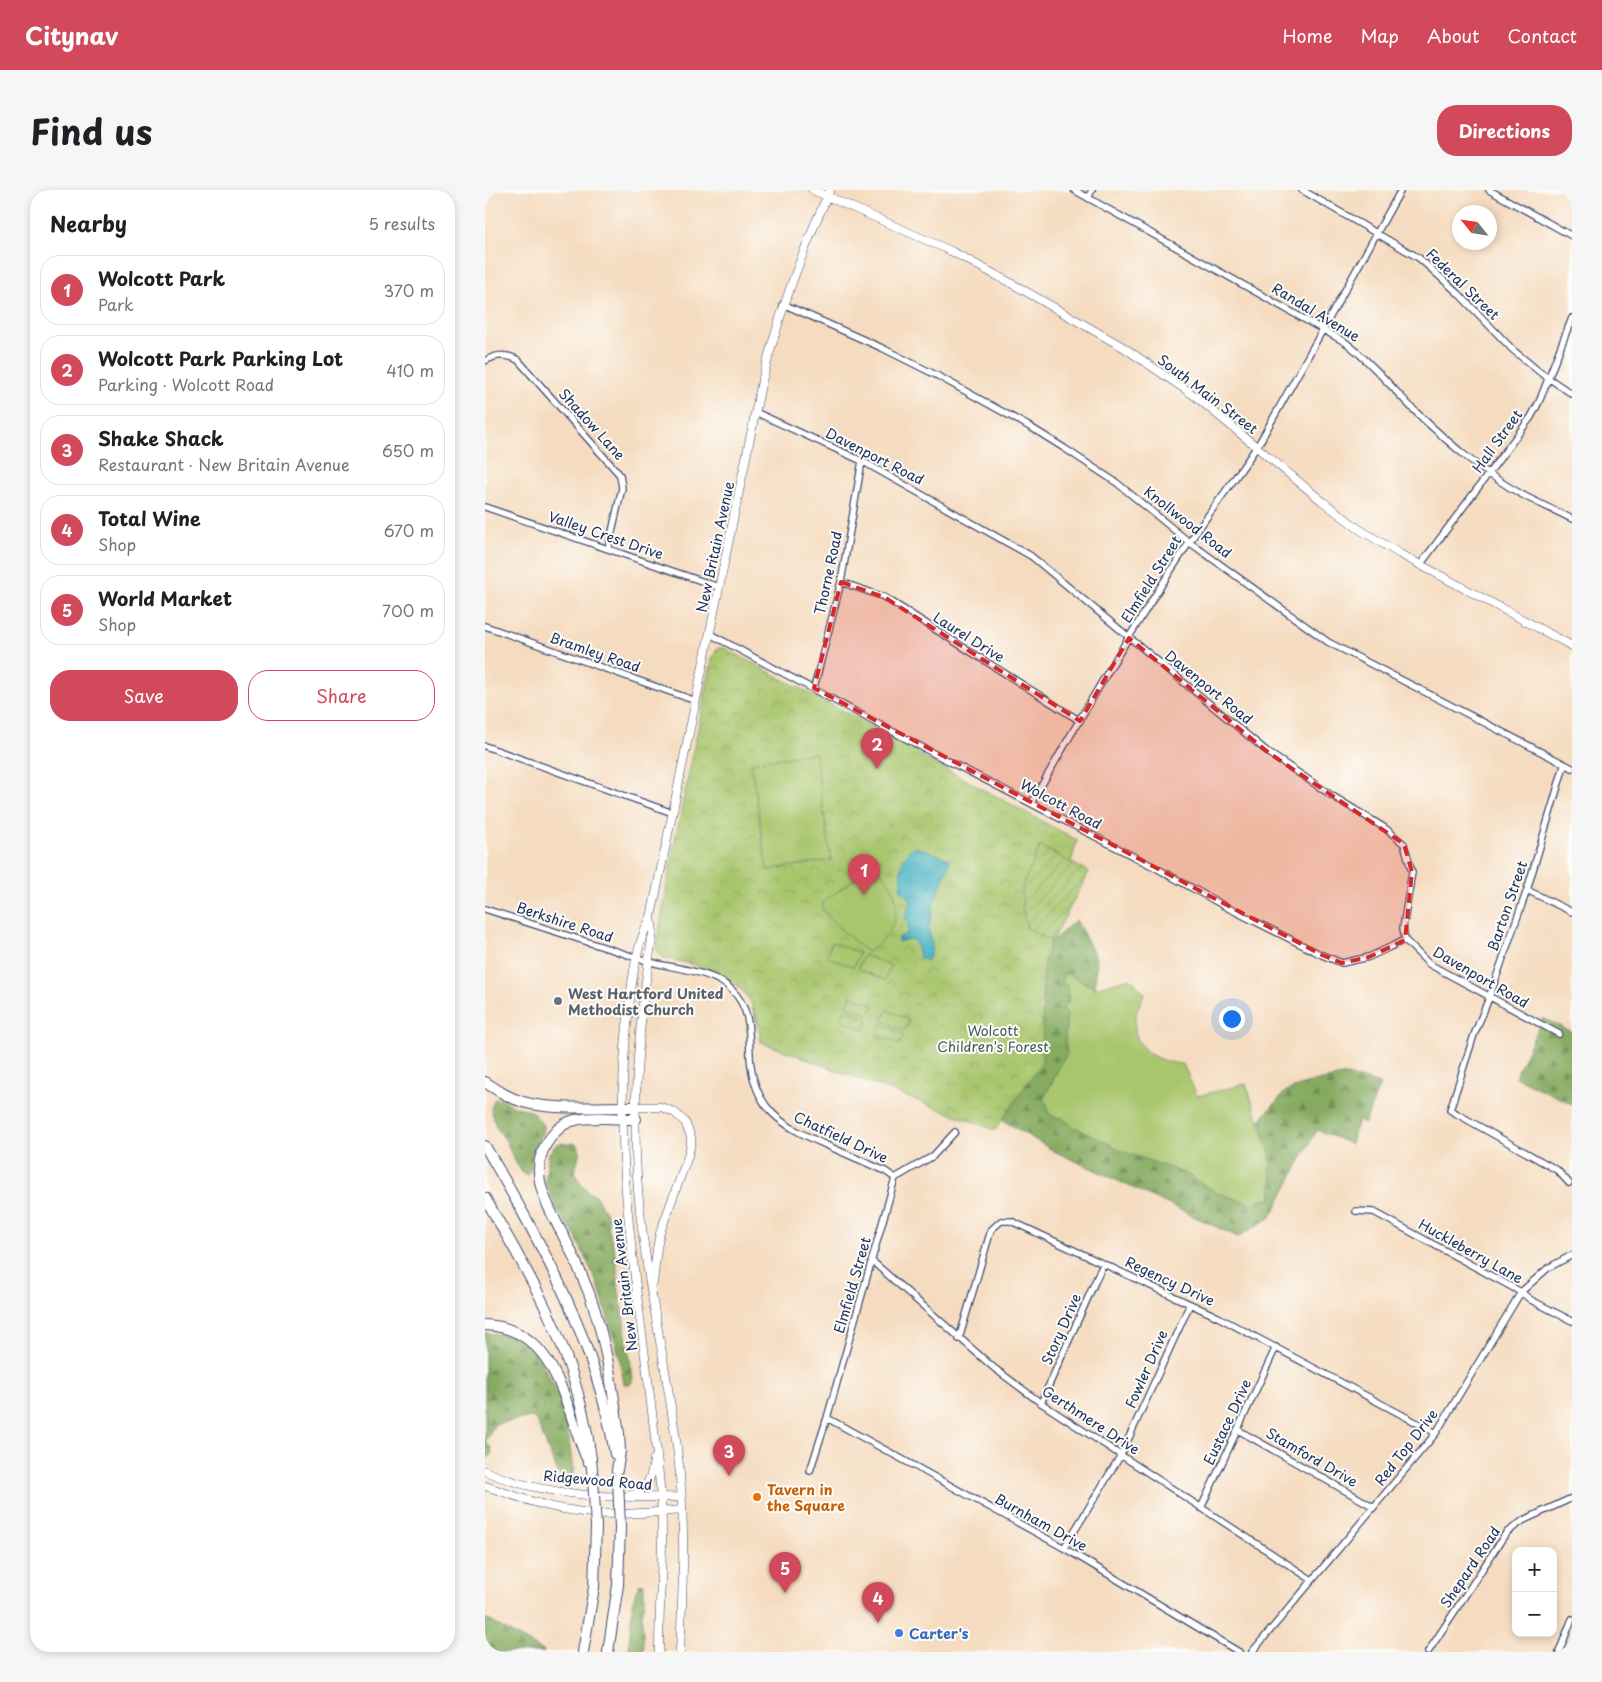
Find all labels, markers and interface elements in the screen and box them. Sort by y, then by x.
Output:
text: Citynav [25,17,118,53]
text: Home [1282,22,1332,49]
text: Map [1360,22,1399,49]
text: About [1427,22,1479,49]
text: Contact [1507,22,1577,49]
text: Find us [30,104,152,157]
button: Directions [1437,105,1572,156]
north arrow [1452,205,1497,250]
text: Nearby [50,207,127,239]
text: 5 results [368,211,435,235]
street label: Federal Street [1422,243,1505,325]
text: Wolcott Park [98,264,225,292]
street label: Randal Avenue [1268,277,1364,347]
text: 1 [63,278,71,302]
text: 370 m [384,278,434,302]
text: Park [98,292,134,316]
text: Wolcott Park Parking Lot [98,344,343,372]
street label: South Main Street [1153,349,1263,439]
text: 2 [61,358,73,382]
text: 410 m [386,358,434,382]
text: Parking · Wolcott Road [98,372,274,396]
street label: Shadow Lane [554,383,630,465]
street label: Hall Street [1467,405,1527,477]
street label: Davenport Road [822,422,928,490]
text: Shake Shack [98,424,224,452]
text: 3 [62,438,72,462]
text: 650 m [382,438,434,462]
text: Restaurant · New Britain Avenue [98,452,350,476]
street label: New Britain Avenue [691,479,739,615]
street label: Knollwood Road [1140,481,1236,563]
text: Total Wine [98,504,201,532]
street label: Valley Crest Drive [546,506,666,564]
text: 4 [62,518,72,542]
text: 670 m [384,518,434,542]
street label: Thorne Road [809,529,847,617]
street label: Elmfield Street [1116,531,1186,627]
text: Shop [98,532,136,556]
text: World Market [98,584,232,612]
text: 5 [62,598,72,622]
text: 700 m [382,598,434,622]
street label: Laurel Drive [929,607,1009,667]
text: Shop [98,612,136,636]
street label: Bramley Road [547,627,643,677]
street label: Davenport Road [1161,645,1257,729]
button: Save [50,670,238,721]
button: Share [248,670,435,721]
pin: 2 [861,728,893,769]
street label: Wolcott Road [1017,774,1105,834]
pin: 1 [848,854,880,895]
street label: Barton Street [1482,858,1532,954]
street label: Berkshire Road [514,896,616,948]
street label: Davenport Road [1429,941,1533,1013]
place label: West Hartford United Methodist Church [568,983,724,1020]
marker: West Hartford United Methodist Church [552,995,564,1007]
your location [1219,1006,1245,1032]
park label: Wolcott Children's Forest [937,1020,1049,1057]
street label: Chatfield Drive [790,1106,892,1168]
street label: Huckleberry Lane [1415,1214,1527,1289]
street label: New Britain Avenue [605,1217,643,1353]
street label: Elmfield Street [828,1234,876,1336]
street label: Regency Drive [1122,1251,1218,1311]
street label: Story Drive [1036,1290,1086,1368]
street label: Fowler Drive [1119,1326,1173,1412]
street label: Eustace Drive [1198,1376,1256,1468]
street label: Gerthmere Drive [1038,1380,1144,1460]
street label: Red Top Drive [1369,1404,1443,1490]
street label: Stamford Drive [1262,1422,1362,1492]
pin: 3 [713,1435,745,1476]
street label: Ridgewood Road [543,1465,653,1495]
place label: Tavern in the Square [767,1479,845,1516]
street label: Burnham Drive [991,1488,1091,1556]
marker: Tavern in the Square [751,1491,763,1503]
street label: Shepard Road [1435,1522,1505,1612]
map controls [1512,1547,1557,1637]
button: + [1512,1547,1557,1592]
pin: 5 [769,1552,801,1593]
pin: 4 [862,1582,894,1623]
button: − [1512,1592,1557,1637]
place label: Carter's [909,1623,969,1644]
marker: Carter's [893,1627,905,1639]

